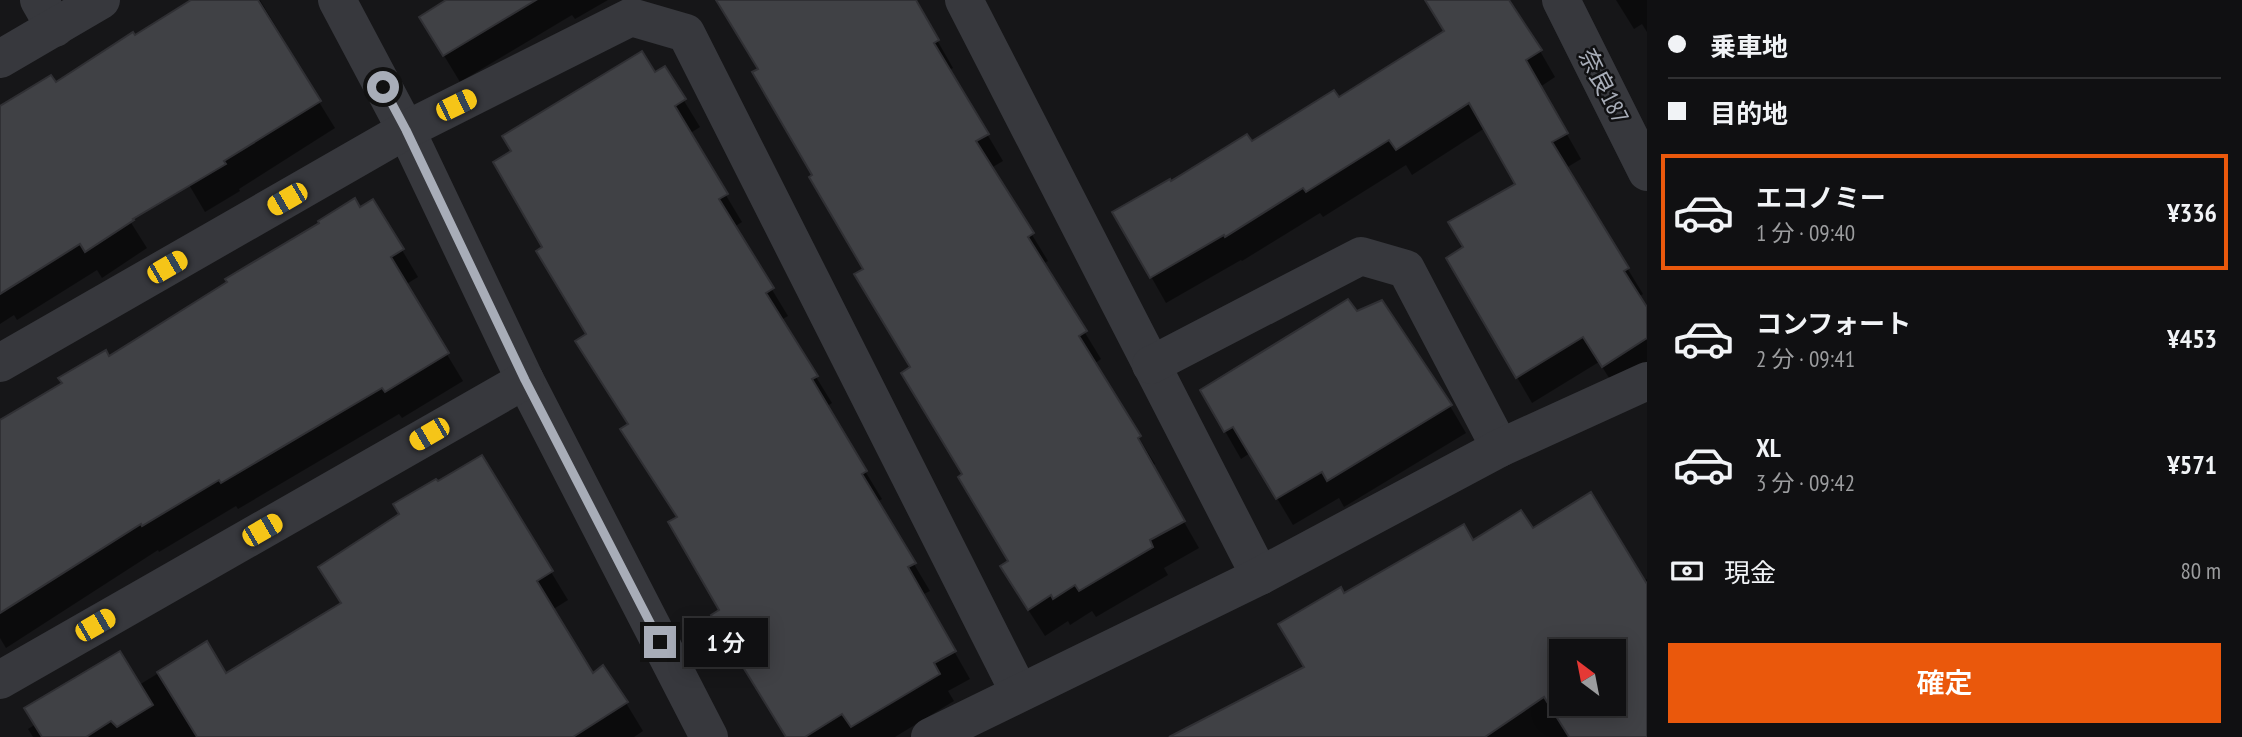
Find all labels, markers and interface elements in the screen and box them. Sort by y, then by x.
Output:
text: 乗車地 [1710,30,1788,63]
street label: 奈良187 [1572,43,1636,129]
route start [367,71,399,103]
car [433,86,480,124]
text: 目的地 [1710,97,1788,130]
car [264,179,311,219]
icon: car [1672,181,1735,244]
text: エコノミー [1756,181,1886,214]
text: ¥336 [2167,196,2217,229]
text: 1 分 · 09:40 [1756,218,1855,247]
car [144,247,191,287]
icon: car [1672,307,1735,370]
text: コンフォート [1756,307,1911,340]
text: ¥453 [2167,322,2217,355]
text: 2 分 · 09:41 [1756,344,1855,373]
car [406,414,453,454]
text: XL [1756,431,1781,464]
icon: car [1672,433,1735,496]
text: ¥571 [2167,448,2217,481]
text: 3 分 · 09:42 [1756,468,1855,497]
car [239,510,286,550]
icon: cash [1668,552,1706,590]
text: 現金 [1724,556,1776,589]
text: 80 m [2180,556,2221,585]
car [72,605,119,645]
callout: 1 分 [684,618,768,666]
route end [644,626,676,658]
text: 1 分 [707,628,745,657]
north arrow [1549,639,1626,716]
map controls [1549,639,1626,716]
button: 確定 [1668,643,2221,723]

